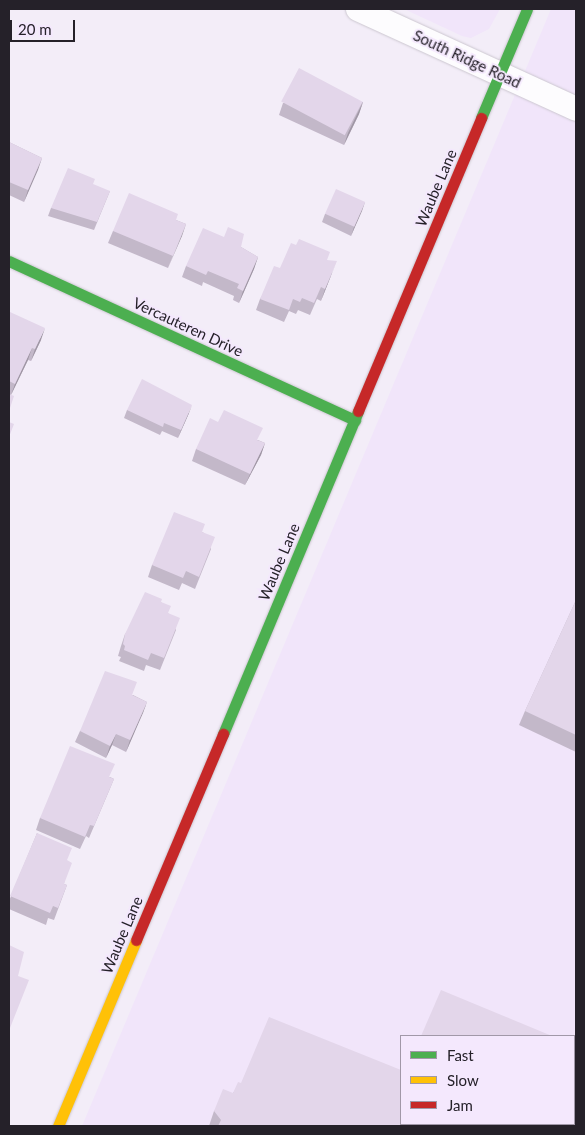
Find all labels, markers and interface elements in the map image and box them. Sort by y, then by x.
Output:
scale bar [12,10,78,42]
text: 20 m [18,20,52,38]
street label: South Ridge Road [410,26,524,92]
street label: Waube Lane [412,147,460,229]
street label: Vercauteren Drive [130,294,246,360]
street label: Waube Lane [255,521,303,603]
street label: Waube Lane [98,894,146,976]
legend [400,1035,575,1125]
text: Fast [447,1046,474,1064]
text: Slow [447,1071,479,1089]
text: Jam [447,1096,473,1114]

